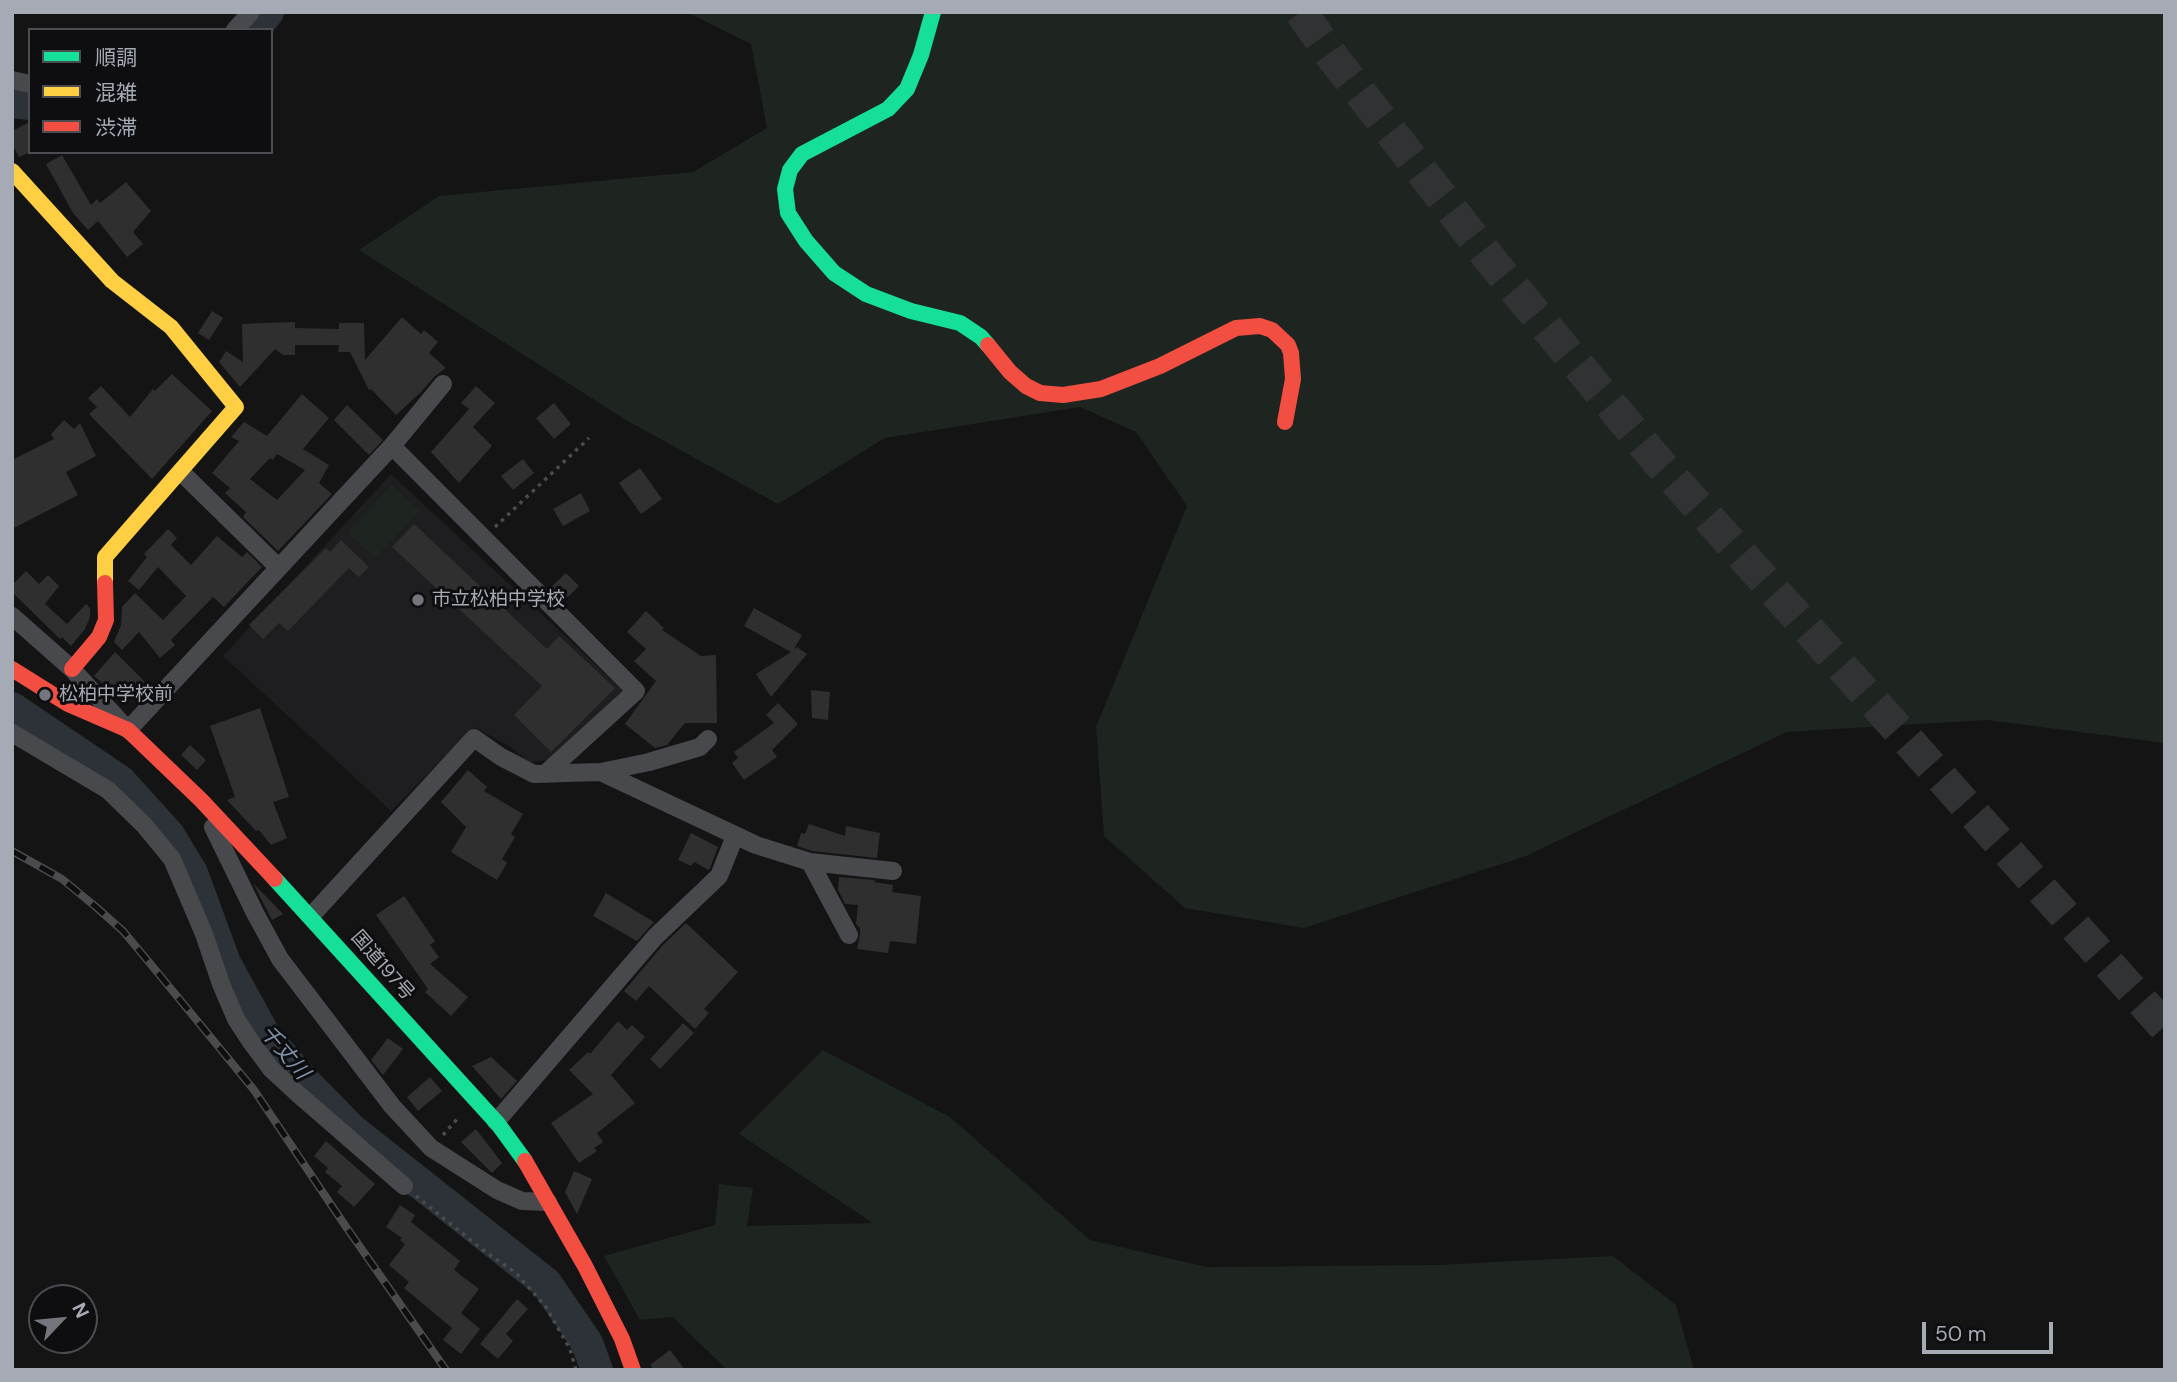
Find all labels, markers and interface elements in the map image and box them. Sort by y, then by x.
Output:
legend [28,28,273,154]
text: 順調 [95,44,137,72]
text: 混雑 [95,79,137,107]
text: 渋滞 [95,114,137,142]
place label: 市立松柏中学校 [432,589,565,611]
marker: 市立松柏中学校 [410,592,426,608]
place label: 松柏中学校前 [59,684,173,706]
marker: 松柏中学校前 [37,687,53,703]
street label: 国道197号 [346,927,418,1005]
water label: 千丈川 [254,1021,314,1085]
north arrow [28,1284,98,1354]
text: N [66,1299,95,1322]
scale bar [1925,1308,2056,1352]
text: 50 m [1935,1320,1986,1348]

